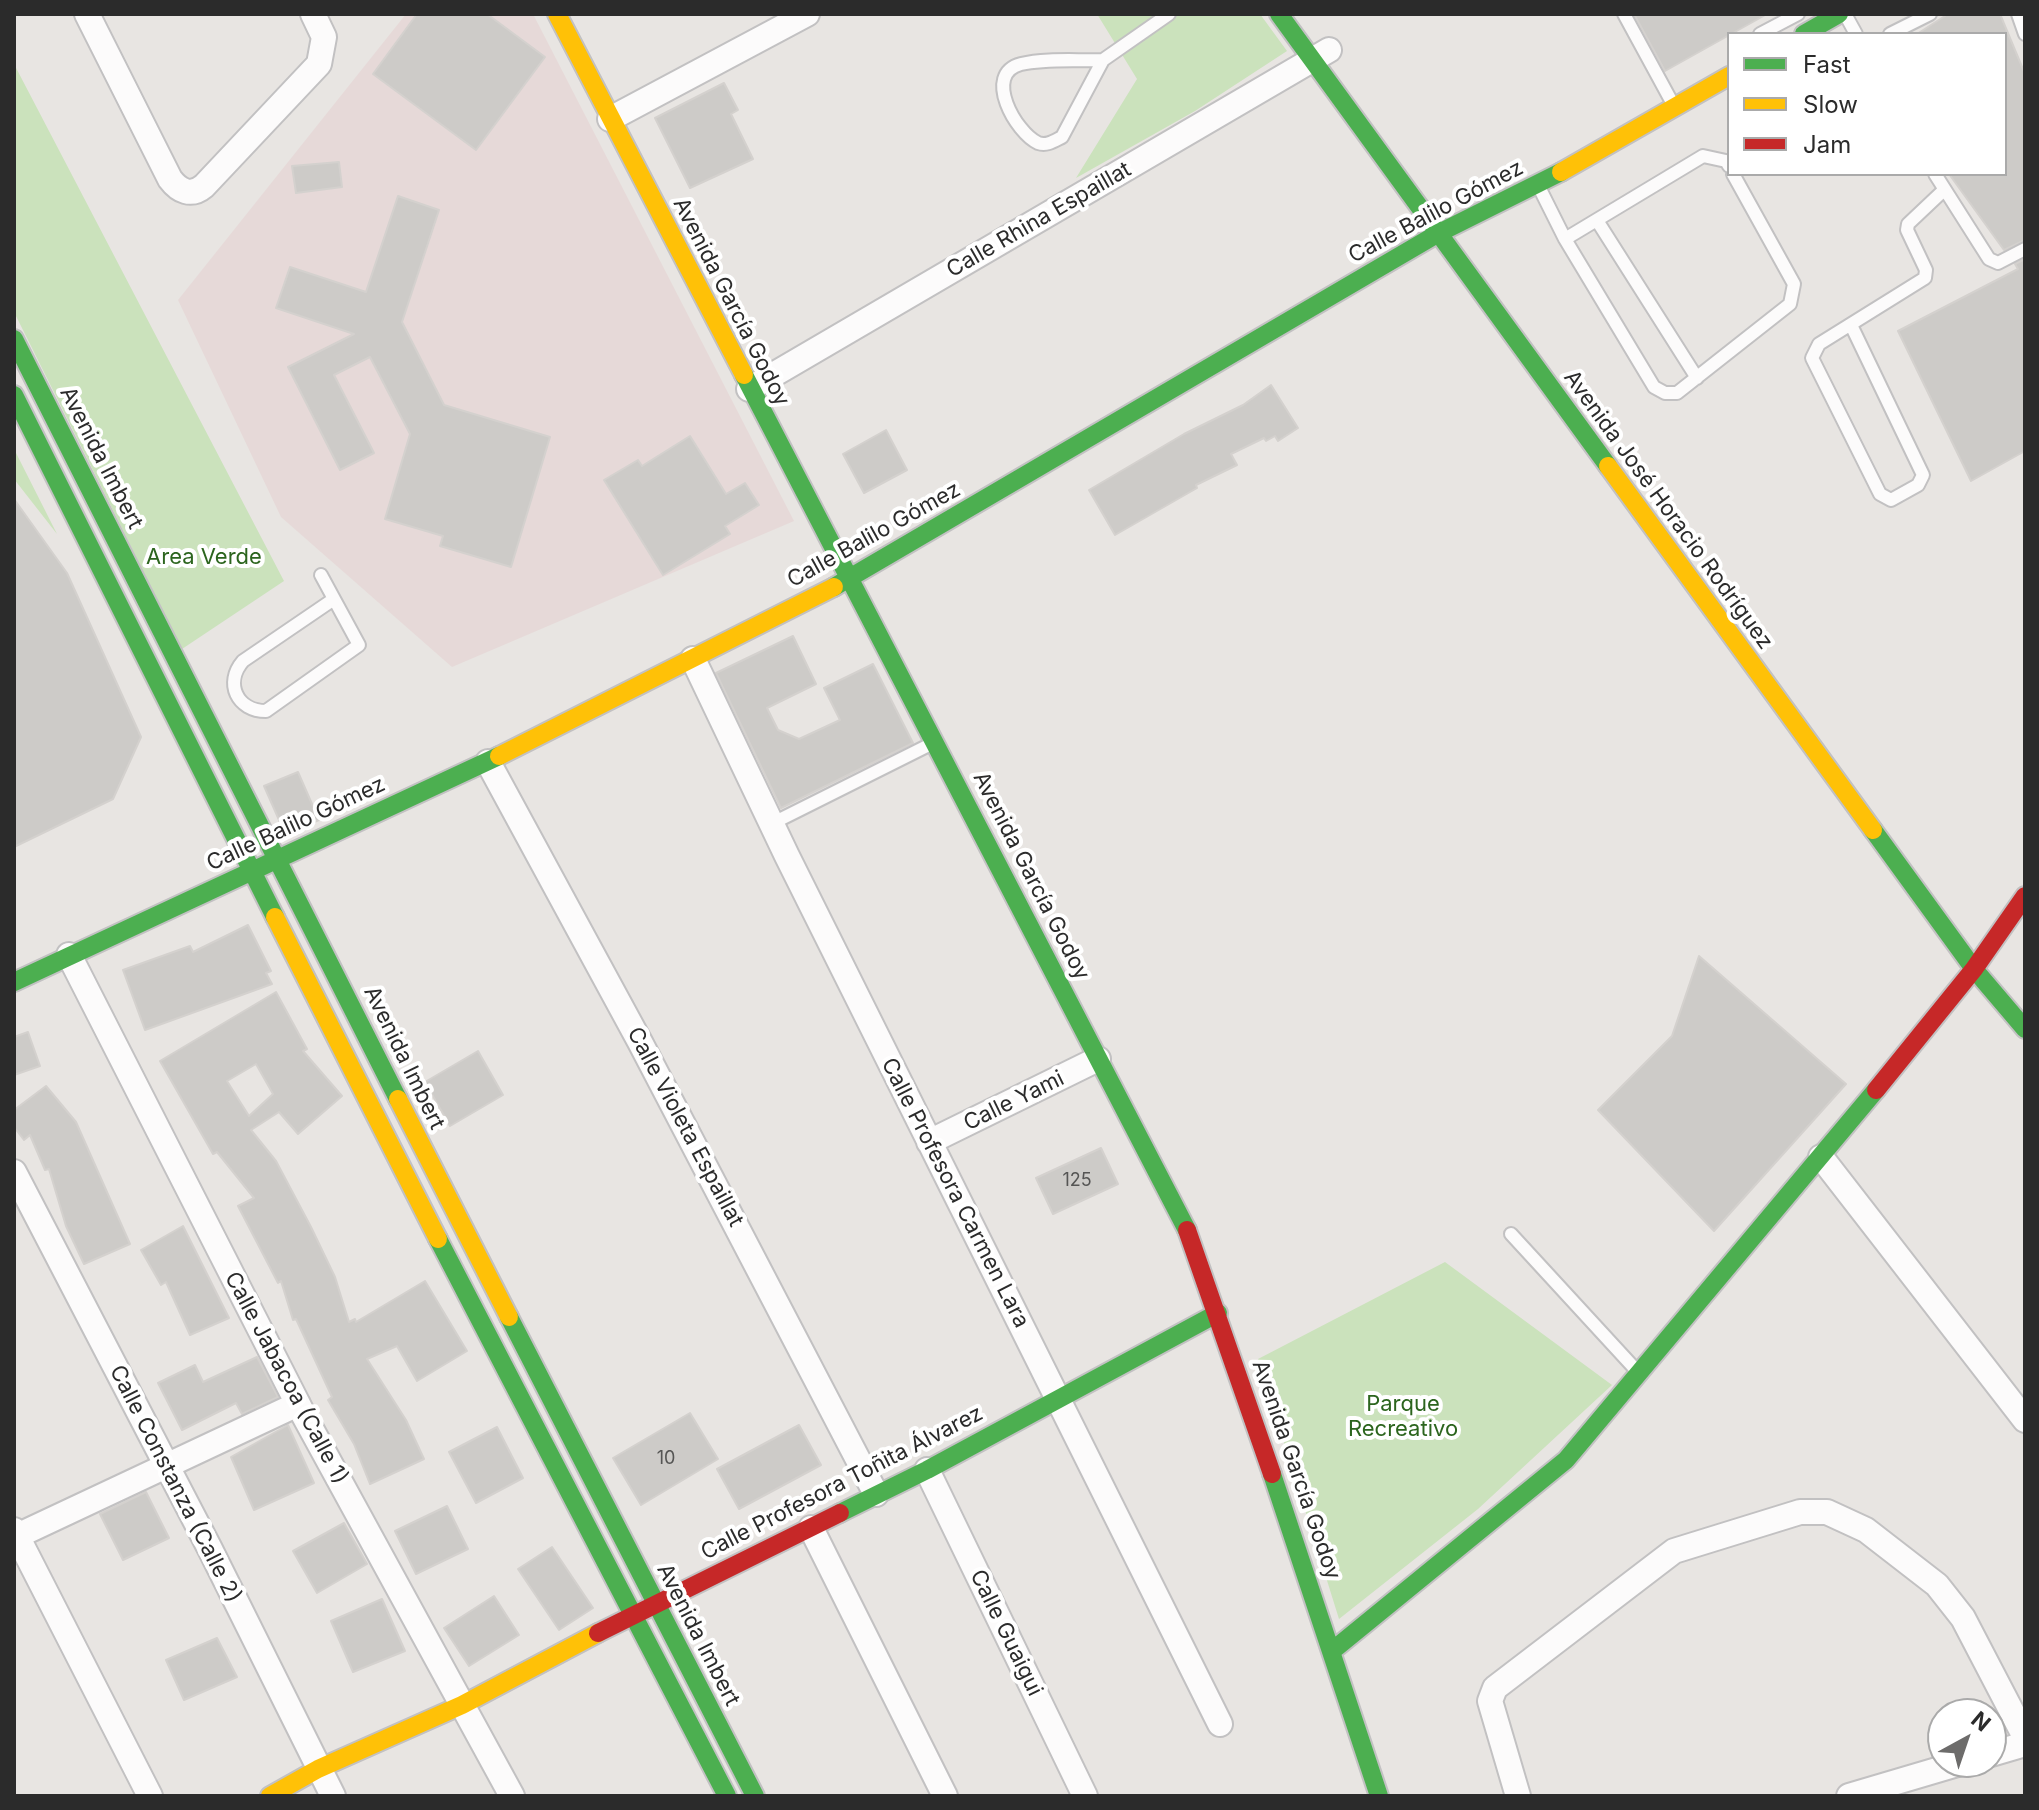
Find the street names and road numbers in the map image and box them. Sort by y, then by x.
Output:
street label: Calle Balilo Gómez [1344,155,1528,269]
street label: Calle Rhina Espaillat [942,156,1136,284]
street label: Avenida García Godoy [667,193,795,411]
street label: Avenida José Horacio Rodríguez [1558,365,1778,655]
street label: Avenida Imbert [54,382,148,534]
street label: Calle Balilo Gómez [783,476,965,594]
street label: Avenida García Godoy [967,767,1095,985]
street label: Calle Balilo Gómez [203,771,389,877]
street label: Avenida Imbert [358,982,450,1134]
street label: Calle Violeta Espaillat [621,1023,749,1231]
street label: Calle Profesora Carmen Lara [875,1054,1035,1332]
street label: Calle Yami [959,1065,1069,1137]
street label: Calle Jabacoa (Calle 1) [219,1267,353,1489]
street label: Avenida García Godoy [1246,1357,1346,1583]
street label: Calle Constanza (Calle 2) [104,1361,246,1607]
street label: Calle Profesora Toñita Álvarez [697,1400,987,1566]
street label: Avenida Imbert [651,1559,745,1711]
street label: Calle Guaigui [964,1566,1048,1700]

